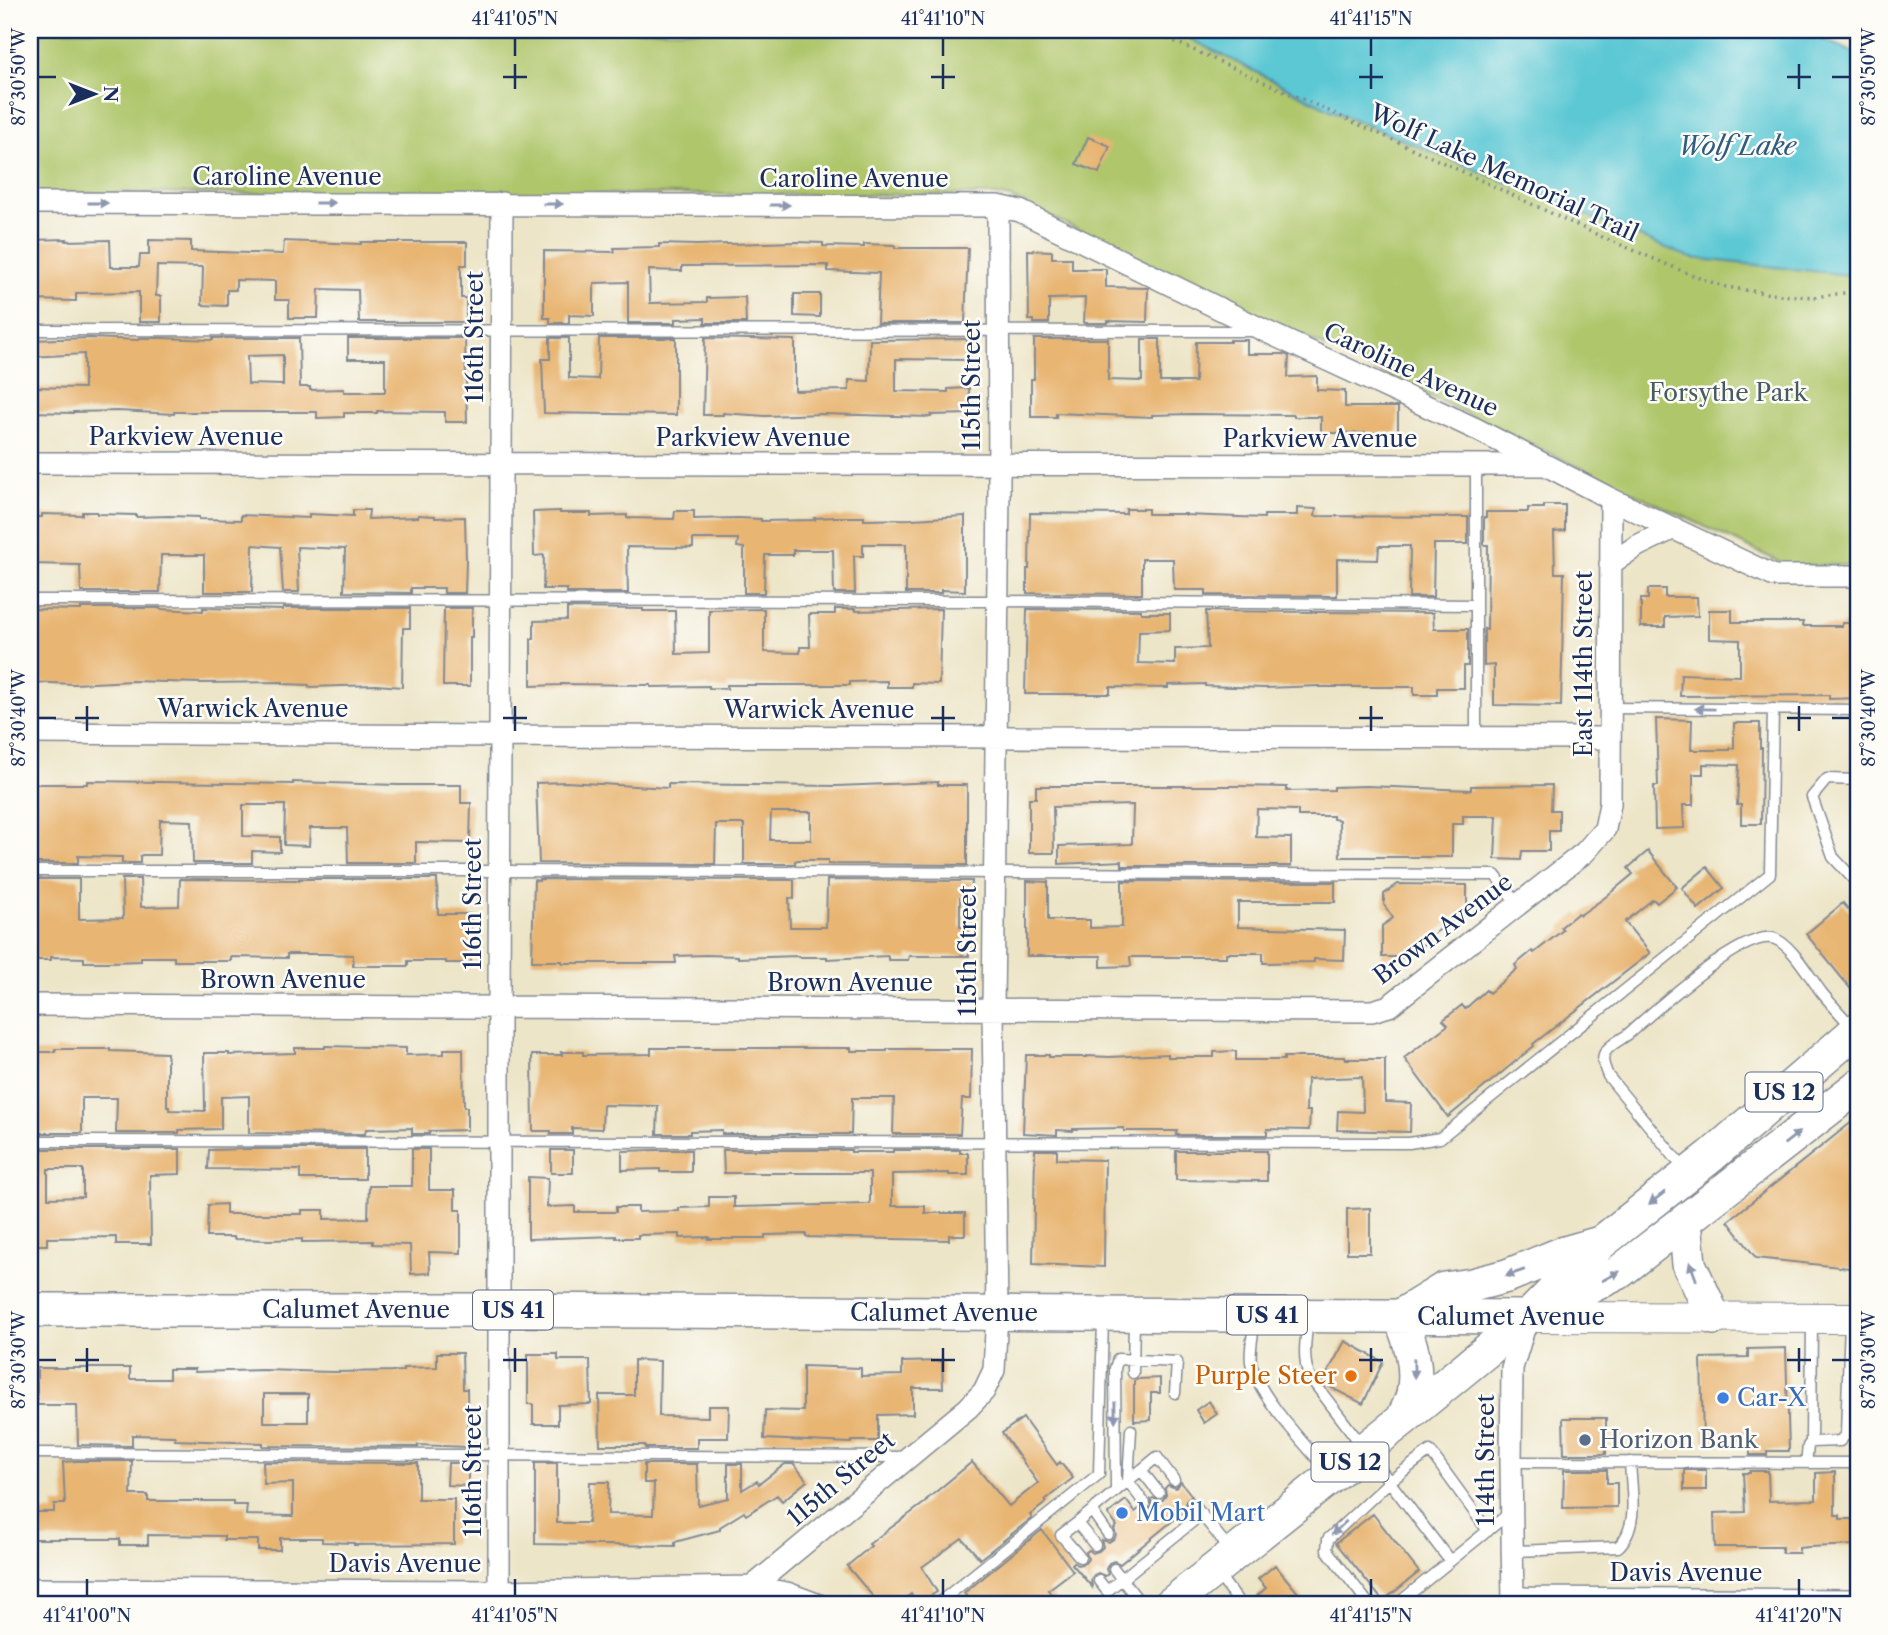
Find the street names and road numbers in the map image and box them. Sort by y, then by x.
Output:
street label: Wolf Lake Memorial Trail [1364,97,1643,248]
street label: Caroline Avenue [192,162,382,191]
street label: Caroline Avenue [759,164,949,193]
street label: 116th Street [460,270,489,403]
street label: Caroline Avenue [1319,316,1503,423]
street label: 115th Street [957,319,986,451]
street label: Parkview Avenue [89,422,283,451]
street label: Parkview Avenue [656,423,850,452]
street label: Parkview Avenue [1223,424,1417,453]
street label: East 114th Street [1569,570,1598,757]
street label: Warwick Avenue [157,694,348,723]
street label: Warwick Avenue [723,695,914,724]
street label: 116th Street [458,837,487,970]
street label: Brown Avenue [1368,867,1518,990]
street label: 115th Street [953,885,982,1017]
street label: Brown Avenue [200,965,366,994]
street label: Brown Avenue [767,968,933,997]
road number: US 12 [1746,1072,1823,1112]
road number: US 41 [473,1290,553,1330]
street label: Calumet Avenue [262,1295,450,1324]
road number: US 41 [1227,1296,1307,1334]
street label: Calumet Avenue [850,1298,1038,1327]
street label: Calumet Avenue [1417,1302,1605,1331]
street label: 114th Street [1471,1393,1500,1526]
street label: 116th Street [458,1404,487,1537]
street label: 115th Street [781,1425,901,1532]
road number: US 12 [1312,1442,1388,1482]
street label: Davis Avenue [329,1549,481,1578]
street label: Davis Avenue [1610,1558,1762,1587]

